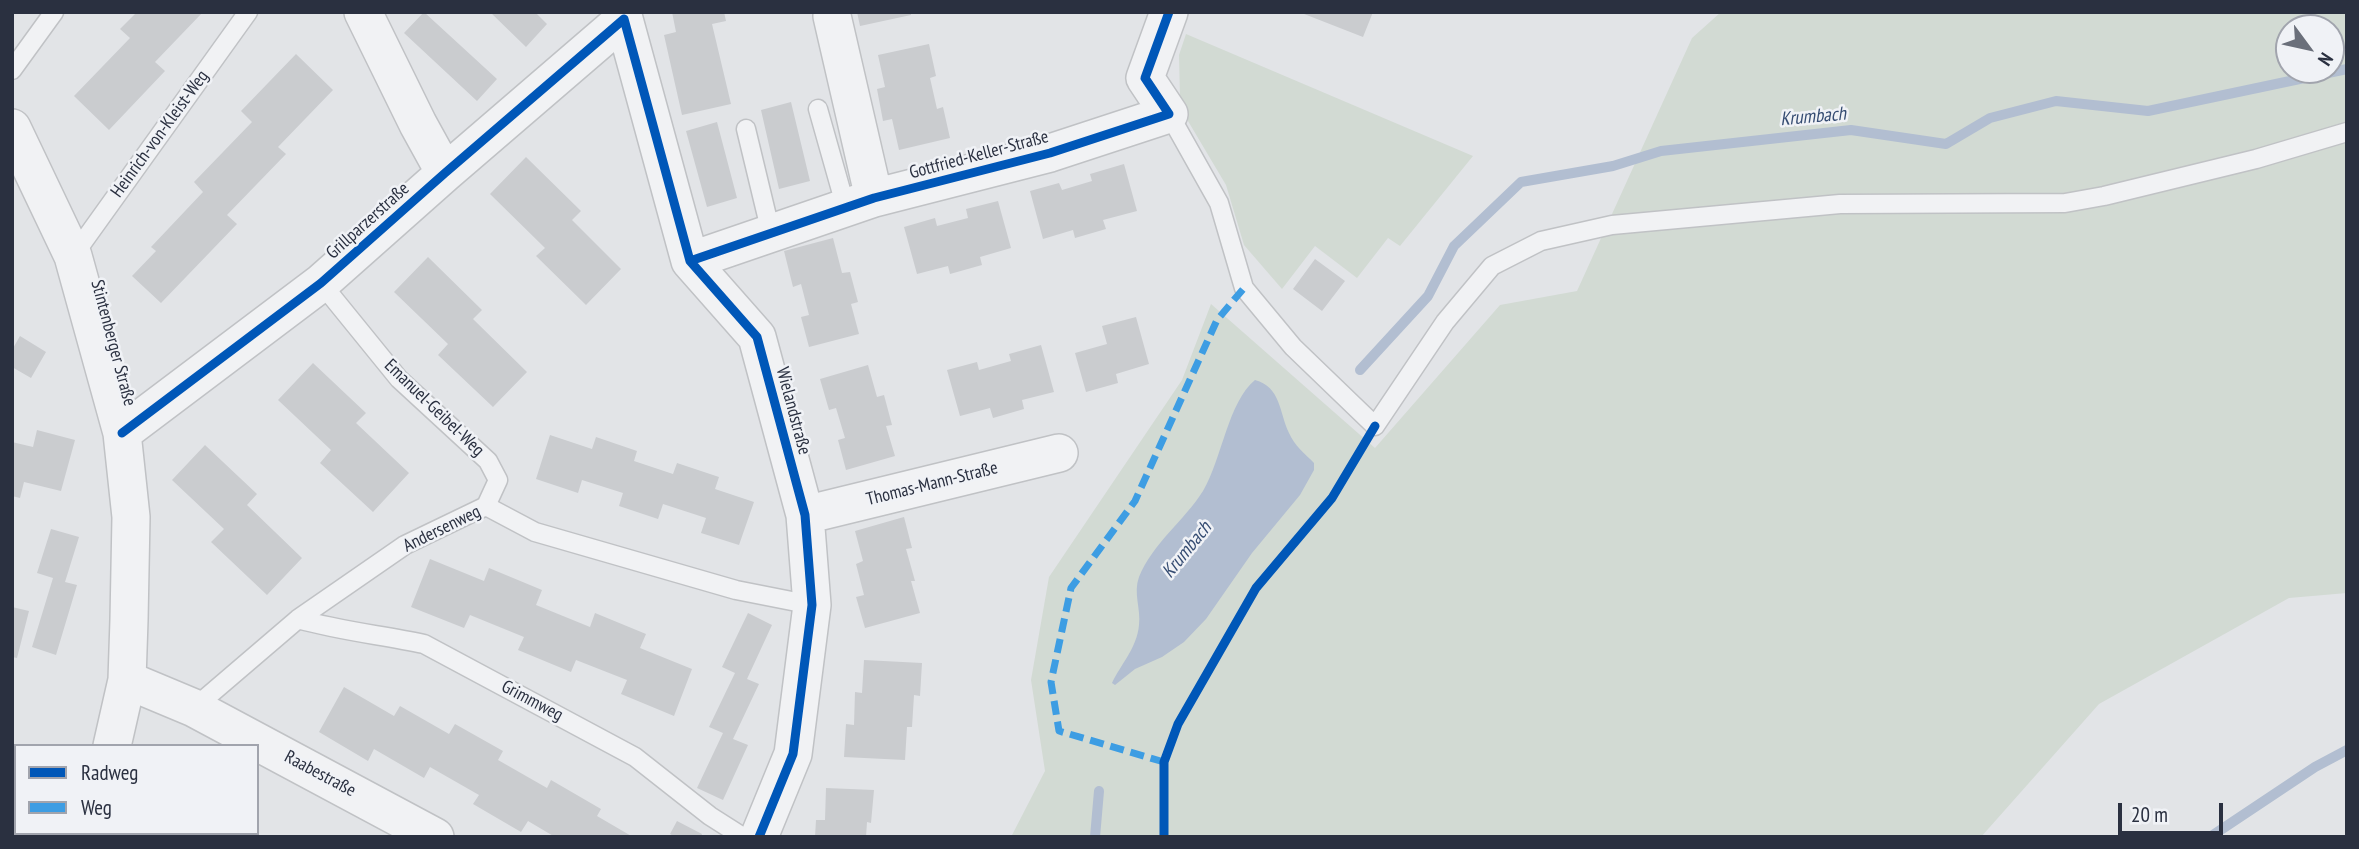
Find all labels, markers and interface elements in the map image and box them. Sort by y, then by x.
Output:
north arrow [2275,14,2345,84]
text: N [2313,49,2339,70]
street label: Heinrich-von-Kleist-Weg [107,66,213,202]
water label: Krumbach [1779,103,1847,131]
street label: Gottfried-Keller-Straße [907,126,1051,184]
street label: Grillparzerstraße [322,178,414,264]
street label: Stintenberger Straße [86,278,140,408]
street label: Emanuel-Geibel-Weg [380,355,488,461]
street label: Wielandstraße [771,365,815,457]
street label: Thomas-Mann-Straße [864,457,1000,511]
street label: Andersenweg [400,501,484,557]
water label: Krumbach [1157,517,1217,583]
street label: Grimmweg [498,676,566,726]
legend [14,744,259,835]
street label: Raabestraße [281,746,359,802]
text: Radweg [81,759,138,786]
scale bar [2121,790,2226,834]
text: Weg [81,794,112,821]
text: 20 m [2131,801,2168,828]

